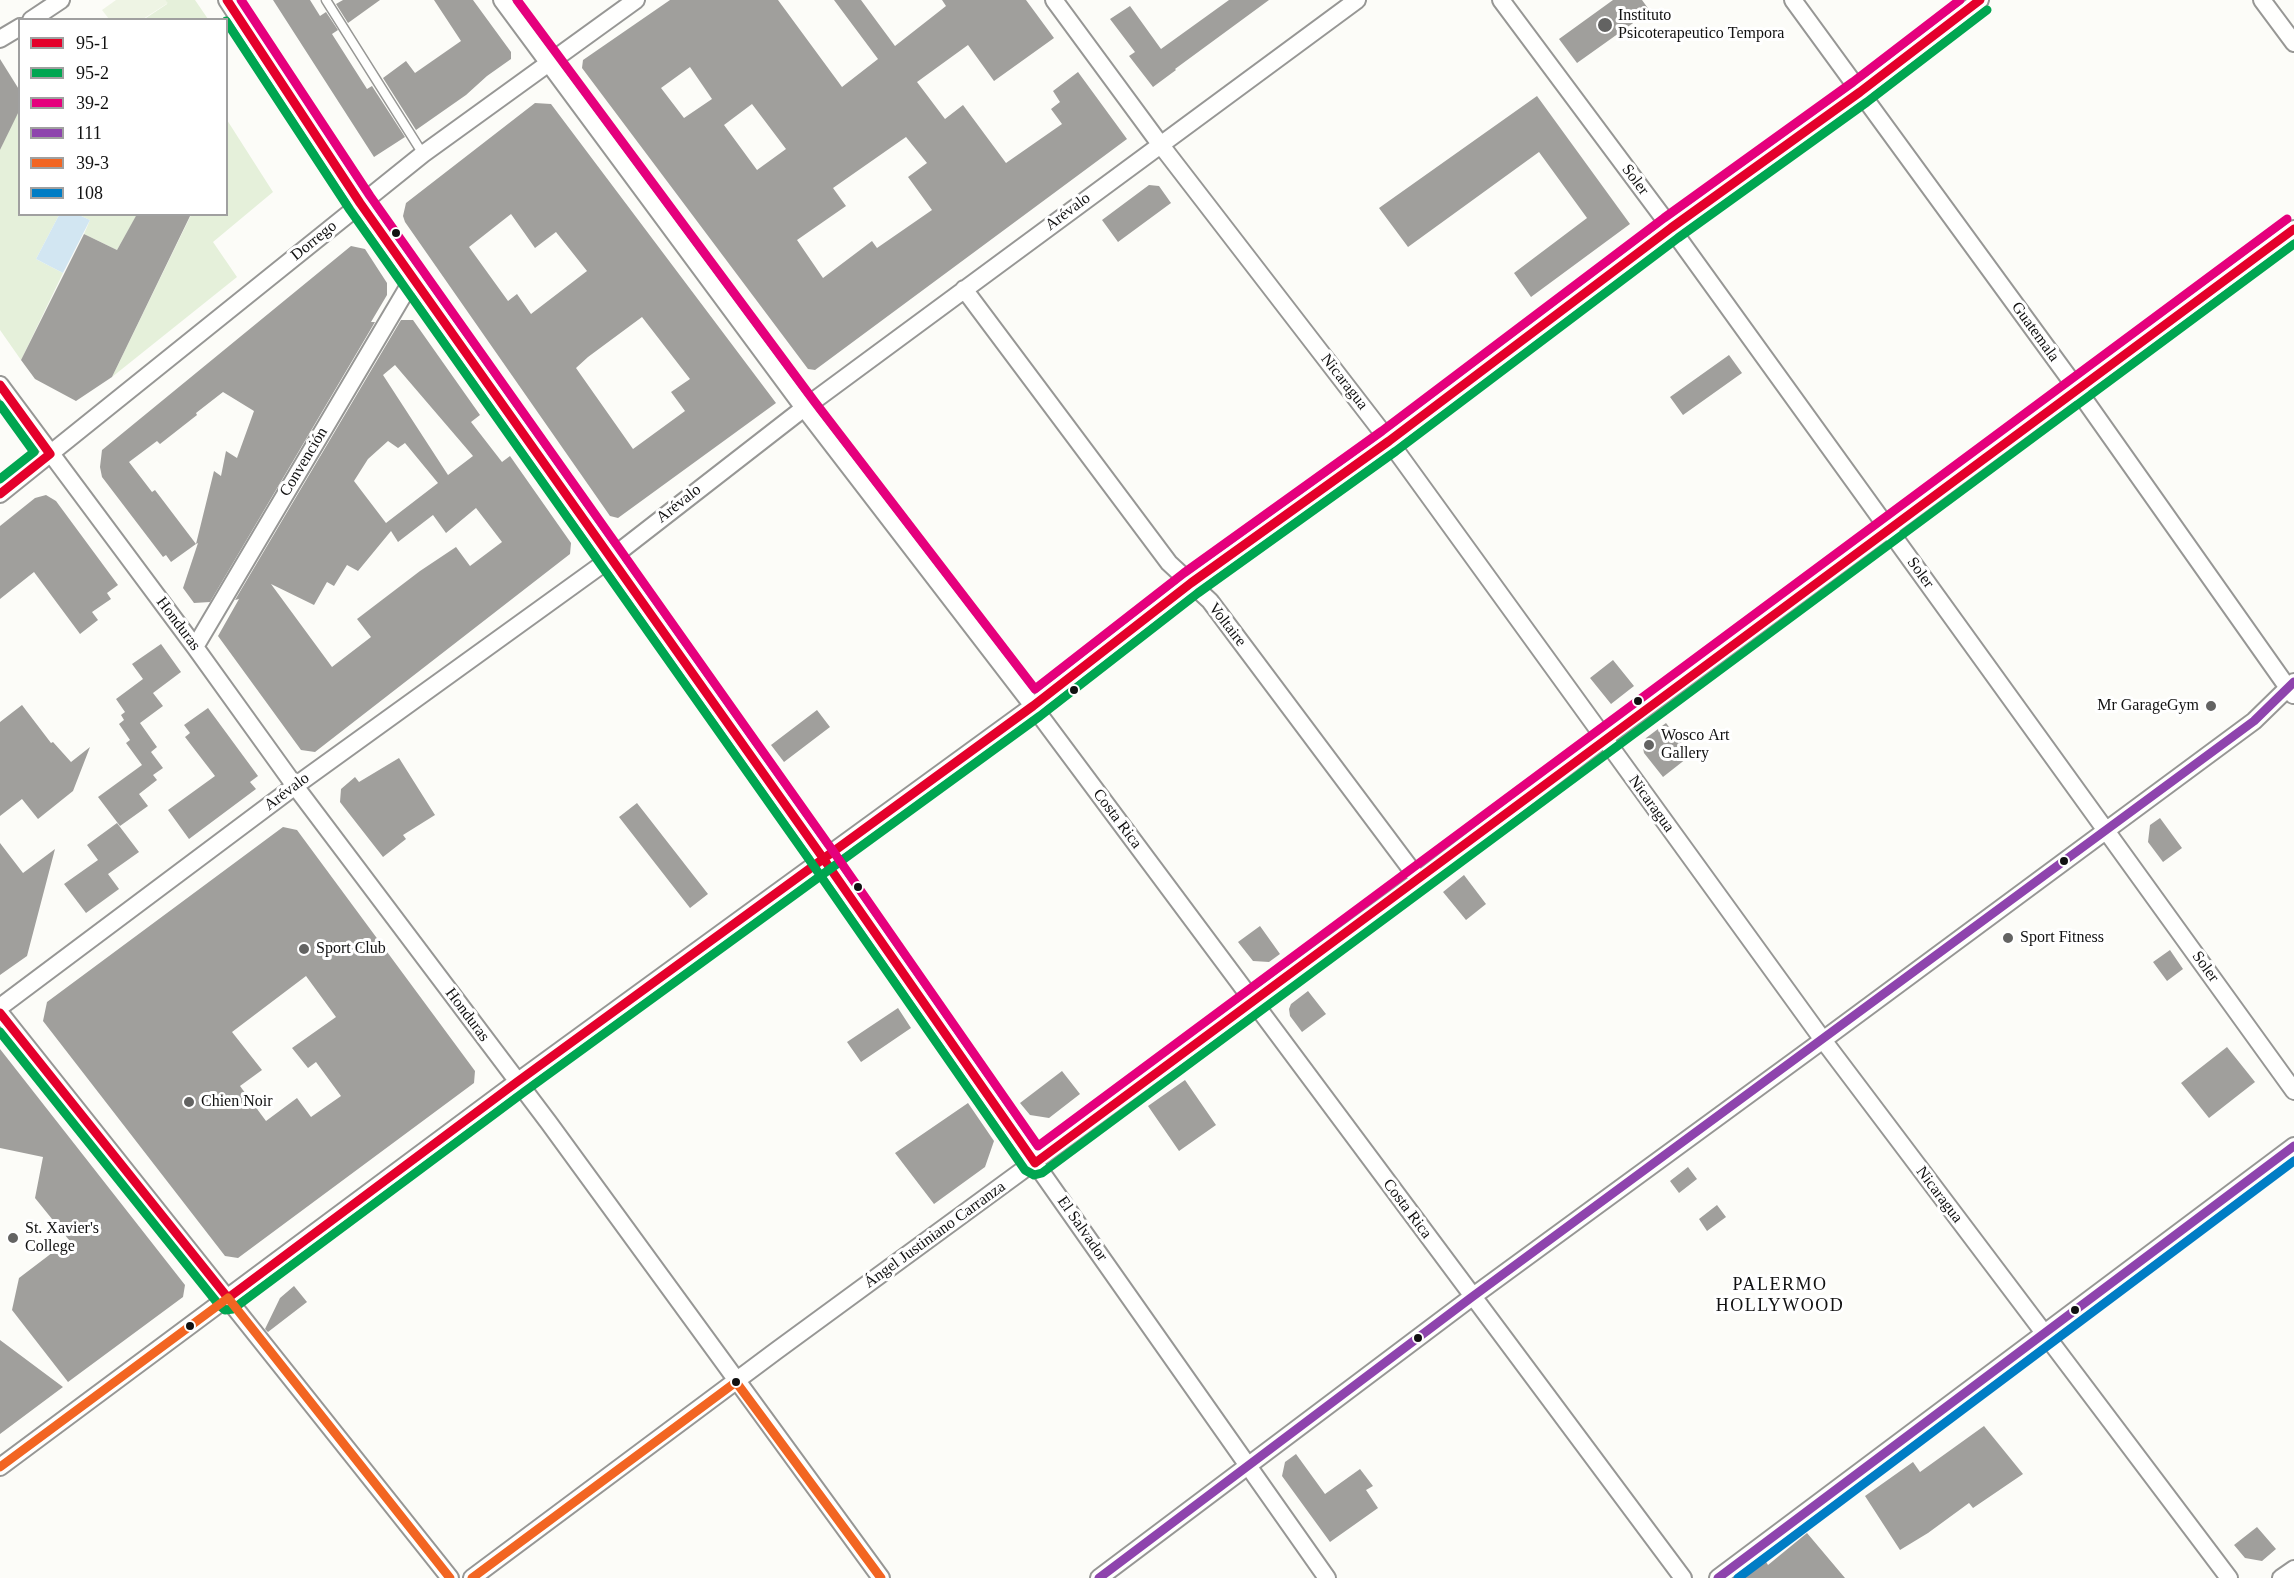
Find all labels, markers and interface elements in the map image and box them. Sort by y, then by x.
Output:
place label: Instituto Psicoterapeutico Tempora [1618,6,1813,44]
marker: Instituto Psicoterapeutico Tempora [1596,16,1614,34]
legend [18,18,228,216]
text: 95-1 [76,33,109,53]
text: 95-2 [76,63,109,83]
text: 39-2 [76,93,109,113]
text: 111 [76,123,102,143]
text: 39-3 [76,153,109,173]
street label: Soler [1616,159,1654,201]
text: 108 [76,183,103,203]
street label: Arévalo [1040,188,1096,236]
street label: Dorrego [285,215,343,267]
unlabelled marker [390,227,402,239]
street label: Guatemala [2003,293,2067,371]
street label: Nicaragua [1313,346,1375,418]
street label: Convención [273,419,335,505]
street label: Arévalo [651,479,707,529]
street label: Soler [1901,552,1939,594]
street label: Honduras [148,589,208,659]
street label: Voltaire [1202,597,1252,653]
unlabelled marker [1068,684,1080,696]
unlabelled marker [1632,695,1644,707]
place label: Mr GarageGym [2090,696,2199,716]
marker: Mr GarageGym [2204,699,2218,713]
place label: Wosco Art Gallery [1661,726,1735,764]
marker: Wosco Art Gallery [1642,738,1656,752]
street label: Arévalo [259,768,315,816]
street label: Nicaragua [1621,768,1681,840]
street label: Costa Rica [1086,783,1148,855]
unlabelled marker [2058,855,2070,867]
unlabelled marker [852,881,864,893]
place label: Sport Fitness [2020,928,2118,948]
marker: Sport Fitness [2001,931,2015,945]
place label: Sport Club [316,939,395,959]
marker: Sport Club [297,942,311,956]
street label: Soler [2186,946,2224,988]
street label: Honduras [437,980,497,1050]
place label: Chien Noir [201,1092,279,1112]
marker: Chien Noir [182,1095,196,1109]
street label: Nicaragua [1909,1159,1969,1231]
street label: Ángel Justiniano Carranza [851,1170,1019,1300]
street label: Costa Rica [1376,1173,1438,1245]
street label: El Salvador [1050,1189,1114,1269]
place label: St. Xavier's College [25,1219,106,1257]
marker: St. Xavier's College [6,1231,20,1245]
district label: PALERMO HOLLYWOOD [1719,1274,1841,1316]
unlabelled marker [2069,1304,2081,1316]
unlabelled marker [184,1320,196,1332]
unlabelled marker [1412,1332,1424,1344]
unlabelled marker [730,1376,742,1388]

